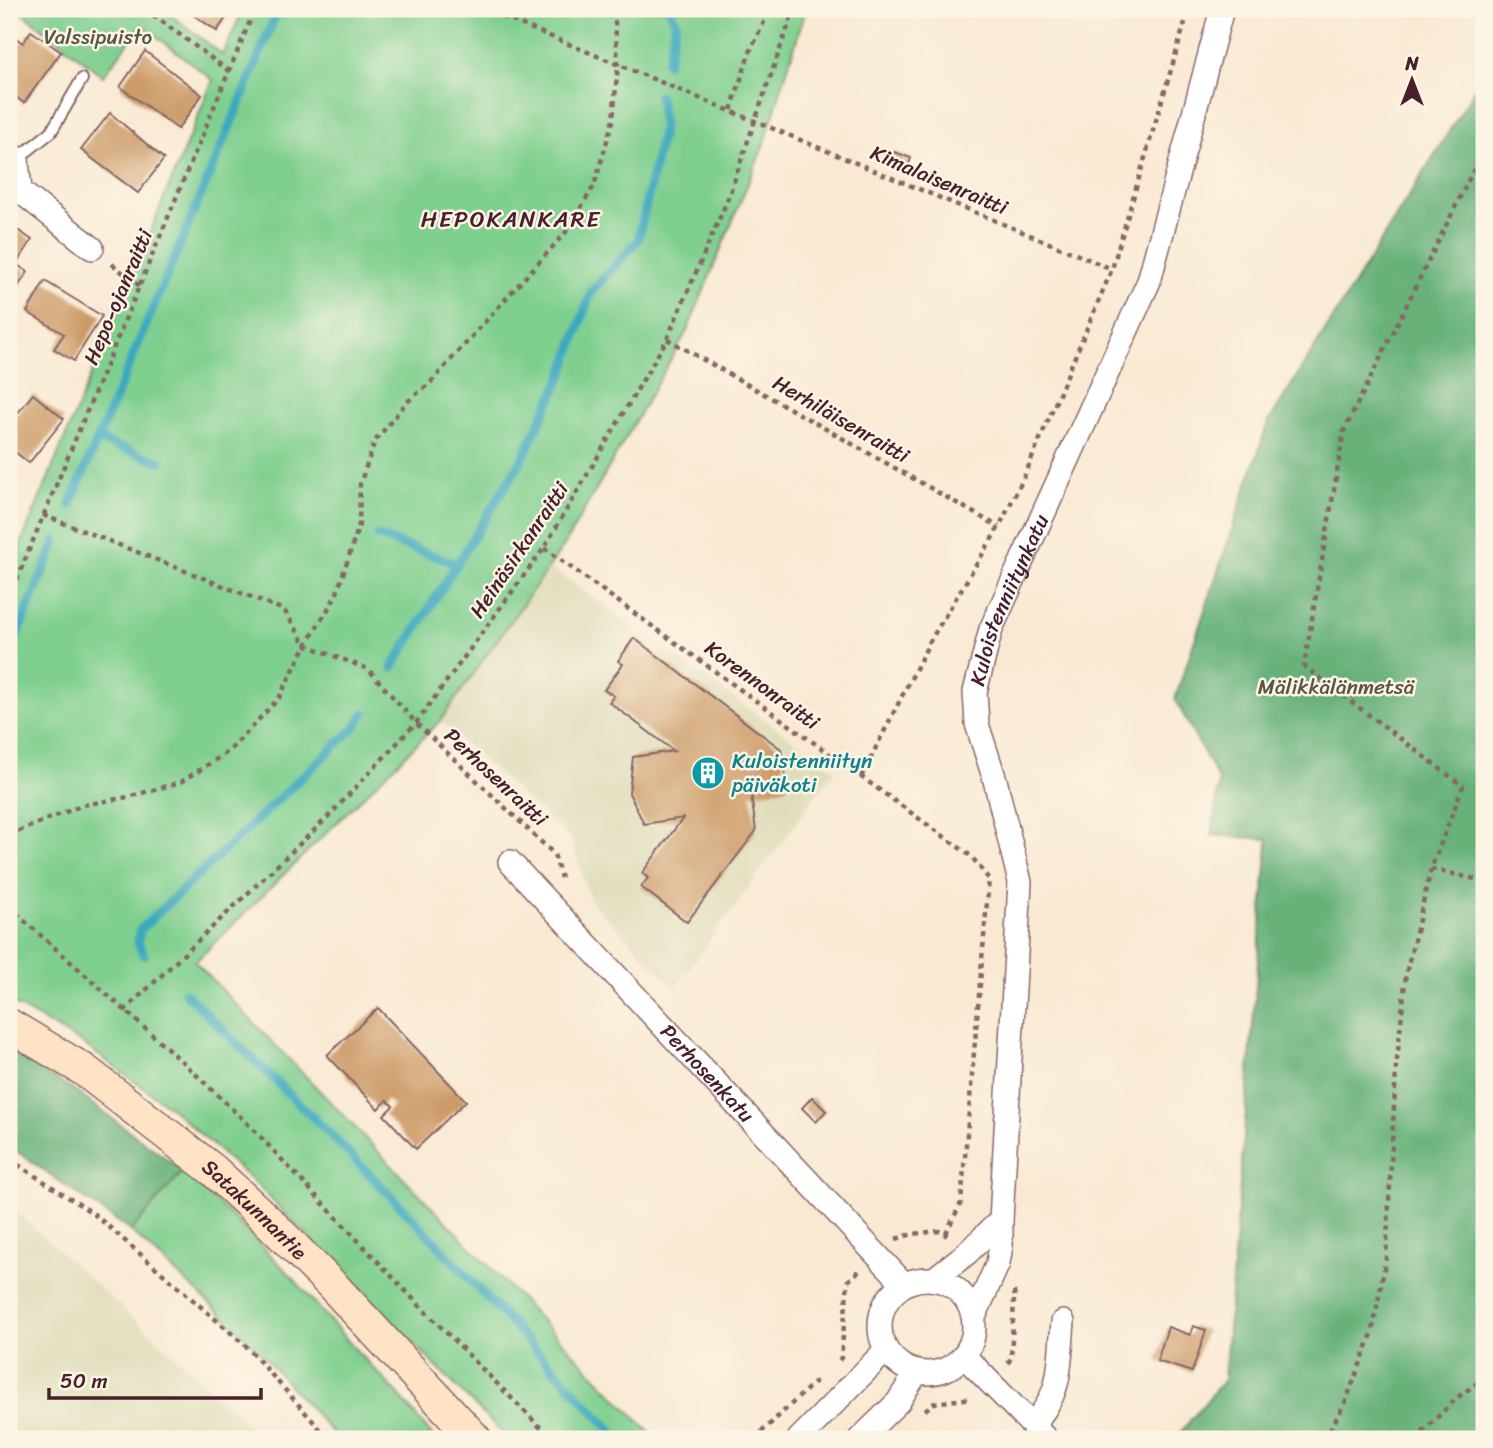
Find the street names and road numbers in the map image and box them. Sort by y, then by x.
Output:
street label: Kimalaisenraitti [864,134,1015,227]
street label: Hepo-ojanraitti [72,222,164,371]
street label: Herhiläisenraitti [765,364,918,474]
street label: Heinäsirkanraitti [459,473,580,626]
street label: Kuloistenniitynkatu [958,507,1060,690]
street label: Korennonraitti [696,630,829,741]
street label: Perhosenraitti [435,718,558,837]
street label: Perhosenkatu [651,1014,764,1133]
street label: Satakunnantie [193,1149,317,1270]

